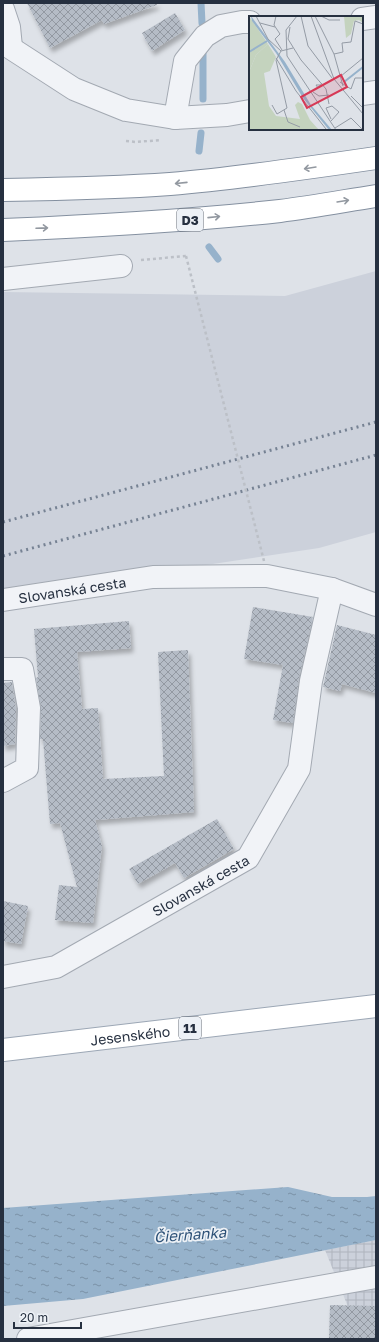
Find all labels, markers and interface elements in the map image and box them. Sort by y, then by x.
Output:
inset map [249,16,363,130]
one-way arrow [304,164,317,172]
one-way arrow [175,179,188,186]
one-way arrow [336,197,349,205]
road number: D3 [177,209,203,231]
one-way arrow [207,214,220,221]
one-way arrow [35,225,48,232]
street label: Slovanská cesta [17,573,127,606]
street label: Slovanská cesta [149,851,252,919]
road number: 11 [179,1017,201,1039]
street label: Jesenského [89,1022,171,1048]
water label: Čierňanka [153,1222,227,1246]
scale bar [14,1304,81,1330]
text: 20 m [20,1310,48,1325]

